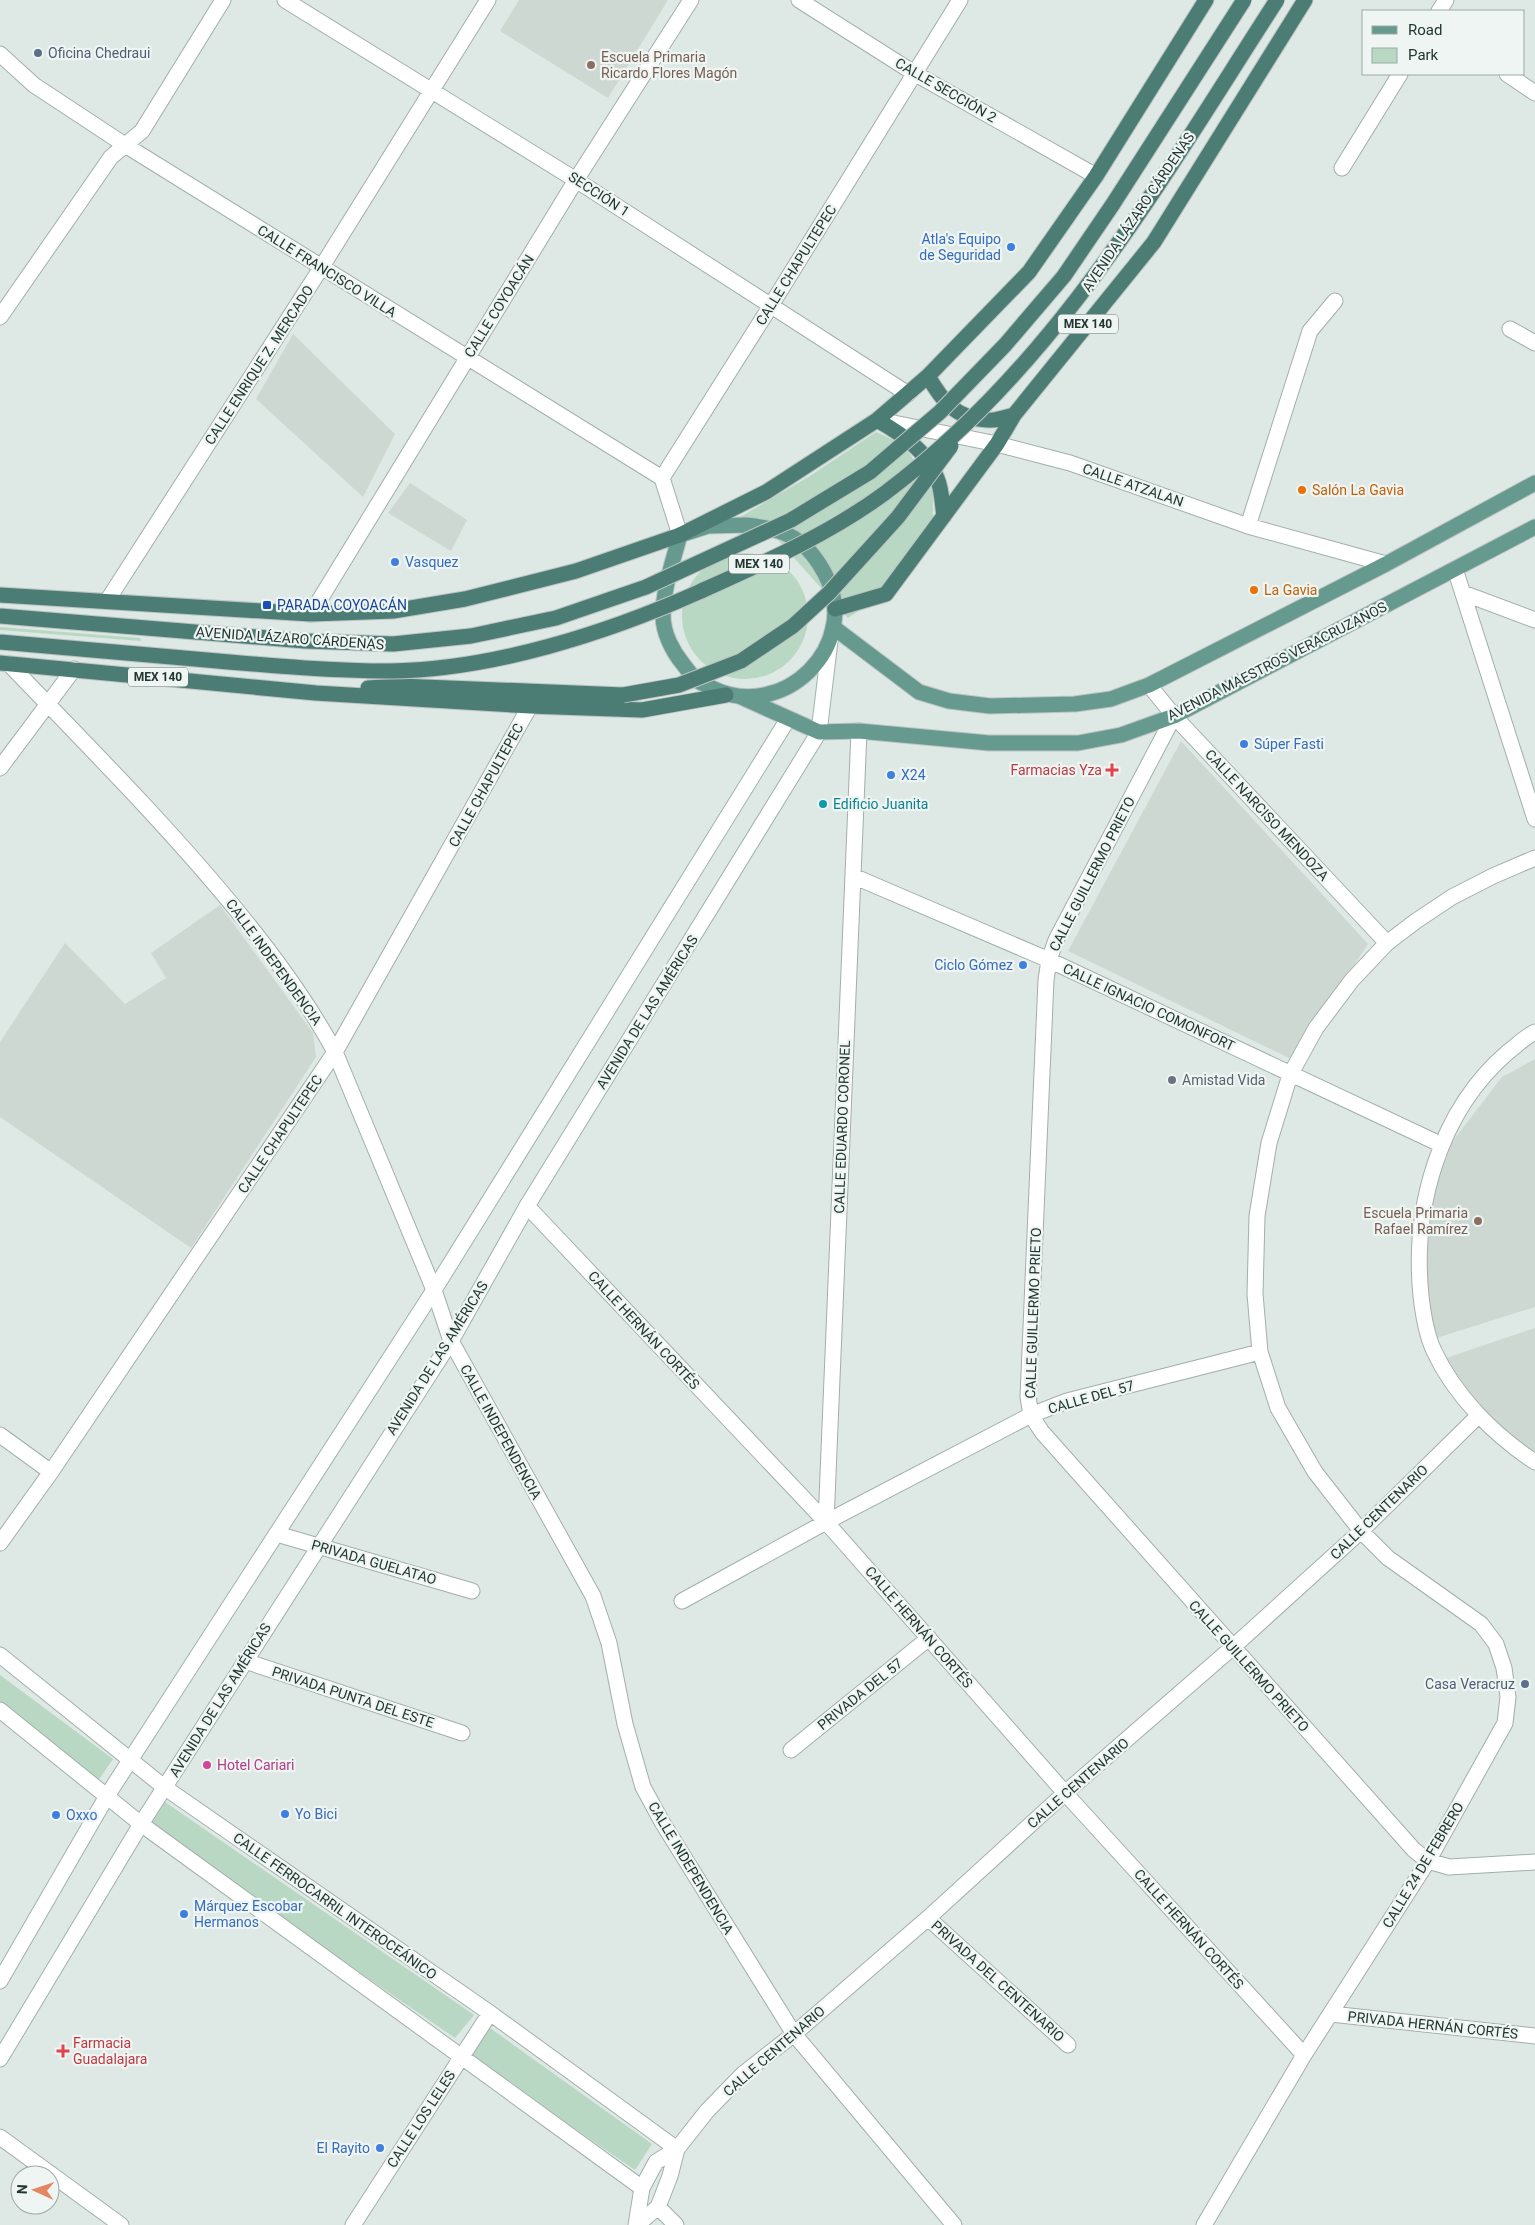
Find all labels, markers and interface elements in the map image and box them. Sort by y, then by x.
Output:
legend [1362,10,1525,75]
text: Road [1408,21,1442,39]
place label: Oficina Chedraui [48,45,150,61]
text: Park [1408,46,1439,64]
marker: Oficina Chedraui [32,47,44,59]
place label: Escuela Primaria Ricardo Flores Magón [601,49,737,81]
street label: CALLE SECCIÓN 2 [893,54,1000,125]
marker: Escuela Primaria Ricardo Flores Magón [585,59,597,71]
street label: AVENIDA LÁZARO CÁRDENAS [1078,129,1197,295]
street label: SECCIÓN 1 [566,168,633,220]
street label: CALLE CHAPULTEPEC [752,202,840,328]
street label: CALLE FRANCISCO VILLA [255,222,399,320]
place label: Atla's Equipo de Seguridad [919,231,1001,263]
marker: Atla's Equipo de Seguridad [1005,241,1017,253]
street label: CALLE COYOACÁN [460,251,537,360]
street label: CALLE ENRIQUE Z. MERCADO [201,282,317,448]
road number: MEX 140 [1058,314,1118,334]
street label: CALLE ATZALAN [1080,460,1186,510]
place label: Salón La Gavia [1312,482,1404,498]
marker: Salón La Gavia [1296,484,1308,496]
place label: Vasquez [405,554,459,570]
road number: MEX 140 [729,554,789,574]
marker: Vasquez [389,556,401,568]
place label: La Gavia [1264,582,1317,598]
marker: La Gavia [1248,584,1260,596]
place label: PARADA COYOACÁN [277,596,407,613]
marker: PARADA COYOACÁN [261,599,273,611]
street label: AVENIDA MAESTROS VERACRUZANOS [1165,599,1389,723]
street label: AVENIDA LÁZARO CÁRDENAS [195,622,385,653]
road number: MEX 140 [128,668,188,686]
street label: CALLE CHAPULTEPEC [445,720,527,850]
place label: Súper Fasti [1254,736,1324,752]
marker: Súper Fasti [1238,738,1250,750]
street label: CALLE NARCISO MENDOZA [1202,746,1332,884]
place label: Farmacias Yza [1010,762,1102,778]
marker: Farmacias Yza [1106,764,1118,776]
place label: X24 [901,767,926,783]
marker: X24 [885,769,897,781]
street label: CALLE GUILLERMO PRIETO [1046,794,1138,954]
place label: Edificio Juanita [833,796,928,812]
marker: Edificio Juanita [817,798,829,810]
street label: CALLE INDEPENDENCIA [223,896,325,1028]
street label: AVENIDA DE LAS AMÉRICAS [592,932,701,1092]
place label: Ciclo Gómez [934,957,1013,973]
marker: Ciclo Gómez [1017,959,1029,971]
street label: CALLE IGNACIO COMONFORT [1061,960,1238,1054]
street label: CALLE EDUARDO CORONEL [831,1040,853,1214]
street label: CALLE CHAPULTEPEC [235,1072,325,1196]
place label: Amistad Vida [1182,1072,1265,1088]
marker: Amistad Vida [1166,1074,1178,1086]
place label: Escuela Primaria Rafael Ramírez [1363,1205,1468,1237]
marker: Escuela Primaria Rafael Ramírez [1472,1215,1484,1227]
street label: CALLE GUILLERMO PRIETO [1022,1227,1044,1399]
street label: CALLE HERNÁN CORTÉS [585,1267,704,1392]
street label: AVENIDA DE LAS AMÉRICAS [382,1278,491,1438]
street label: CALLE INDEPENDENCIA [457,1362,545,1502]
street label: CALLE DEL 57 [1046,1377,1136,1417]
street label: CALLE CENTENARIO [1327,1461,1431,1563]
street label: PRIVADA GUELATAO [310,1536,438,1588]
street label: CALLE HERNÁN CORTÉS [862,1562,977,1691]
street label: CALLE GUILLERMO PRIETO [1186,1597,1312,1735]
street label: AVENIDA DE LAS AMÉRICAS [165,1620,274,1780]
street label: PRIVADA DEL 57 [814,1655,906,1733]
street label: PRIVADA PUNTA DEL ESTE [270,1663,436,1731]
place label: Casa Veracruz [1425,1676,1515,1692]
marker: Casa Veracruz [1519,1678,1531,1690]
street label: CALLE CENTENARIO [1024,1735,1132,1831]
place label: Hotel Cariari [217,1757,295,1773]
marker: Hotel Cariari [201,1759,213,1771]
street label: CALLE INDEPENDENCIA [645,1799,737,1937]
street label: CALLE 24 DE FEBRERO [1379,1799,1467,1931]
place label: Yo Bici [295,1806,337,1822]
place label: Oxxo [66,1807,97,1823]
marker: Yo Bici [279,1808,291,1820]
marker: Oxxo [50,1809,62,1821]
street label: CALLE FERROCARRIL INTEROCEÁNICO [230,1828,440,1983]
street label: CALLE HERNÁN CORTÉS [1131,1865,1248,1992]
place label: Márquez Escobar Hermanos [194,1898,303,1930]
marker: Márquez Escobar Hermanos [178,1908,190,1920]
street label: PRIVADA DEL CENTENARIO [928,1917,1068,2045]
street label: CALLE CENTENARIO [720,2003,828,2099]
street label: PRIVADA HERNÁN CORTÉS [1347,2007,1519,2042]
place label: Farmacia Guadalajara [73,2035,147,2067]
marker: Farmacia Guadalajara [57,2045,69,2057]
street label: CALLE LOS LELES [384,2067,458,2171]
place label: El Rayito [317,2140,370,2156]
marker: El Rayito [374,2142,386,2154]
north arrow [10,2165,60,2215]
text: N [14,2184,30,2195]

